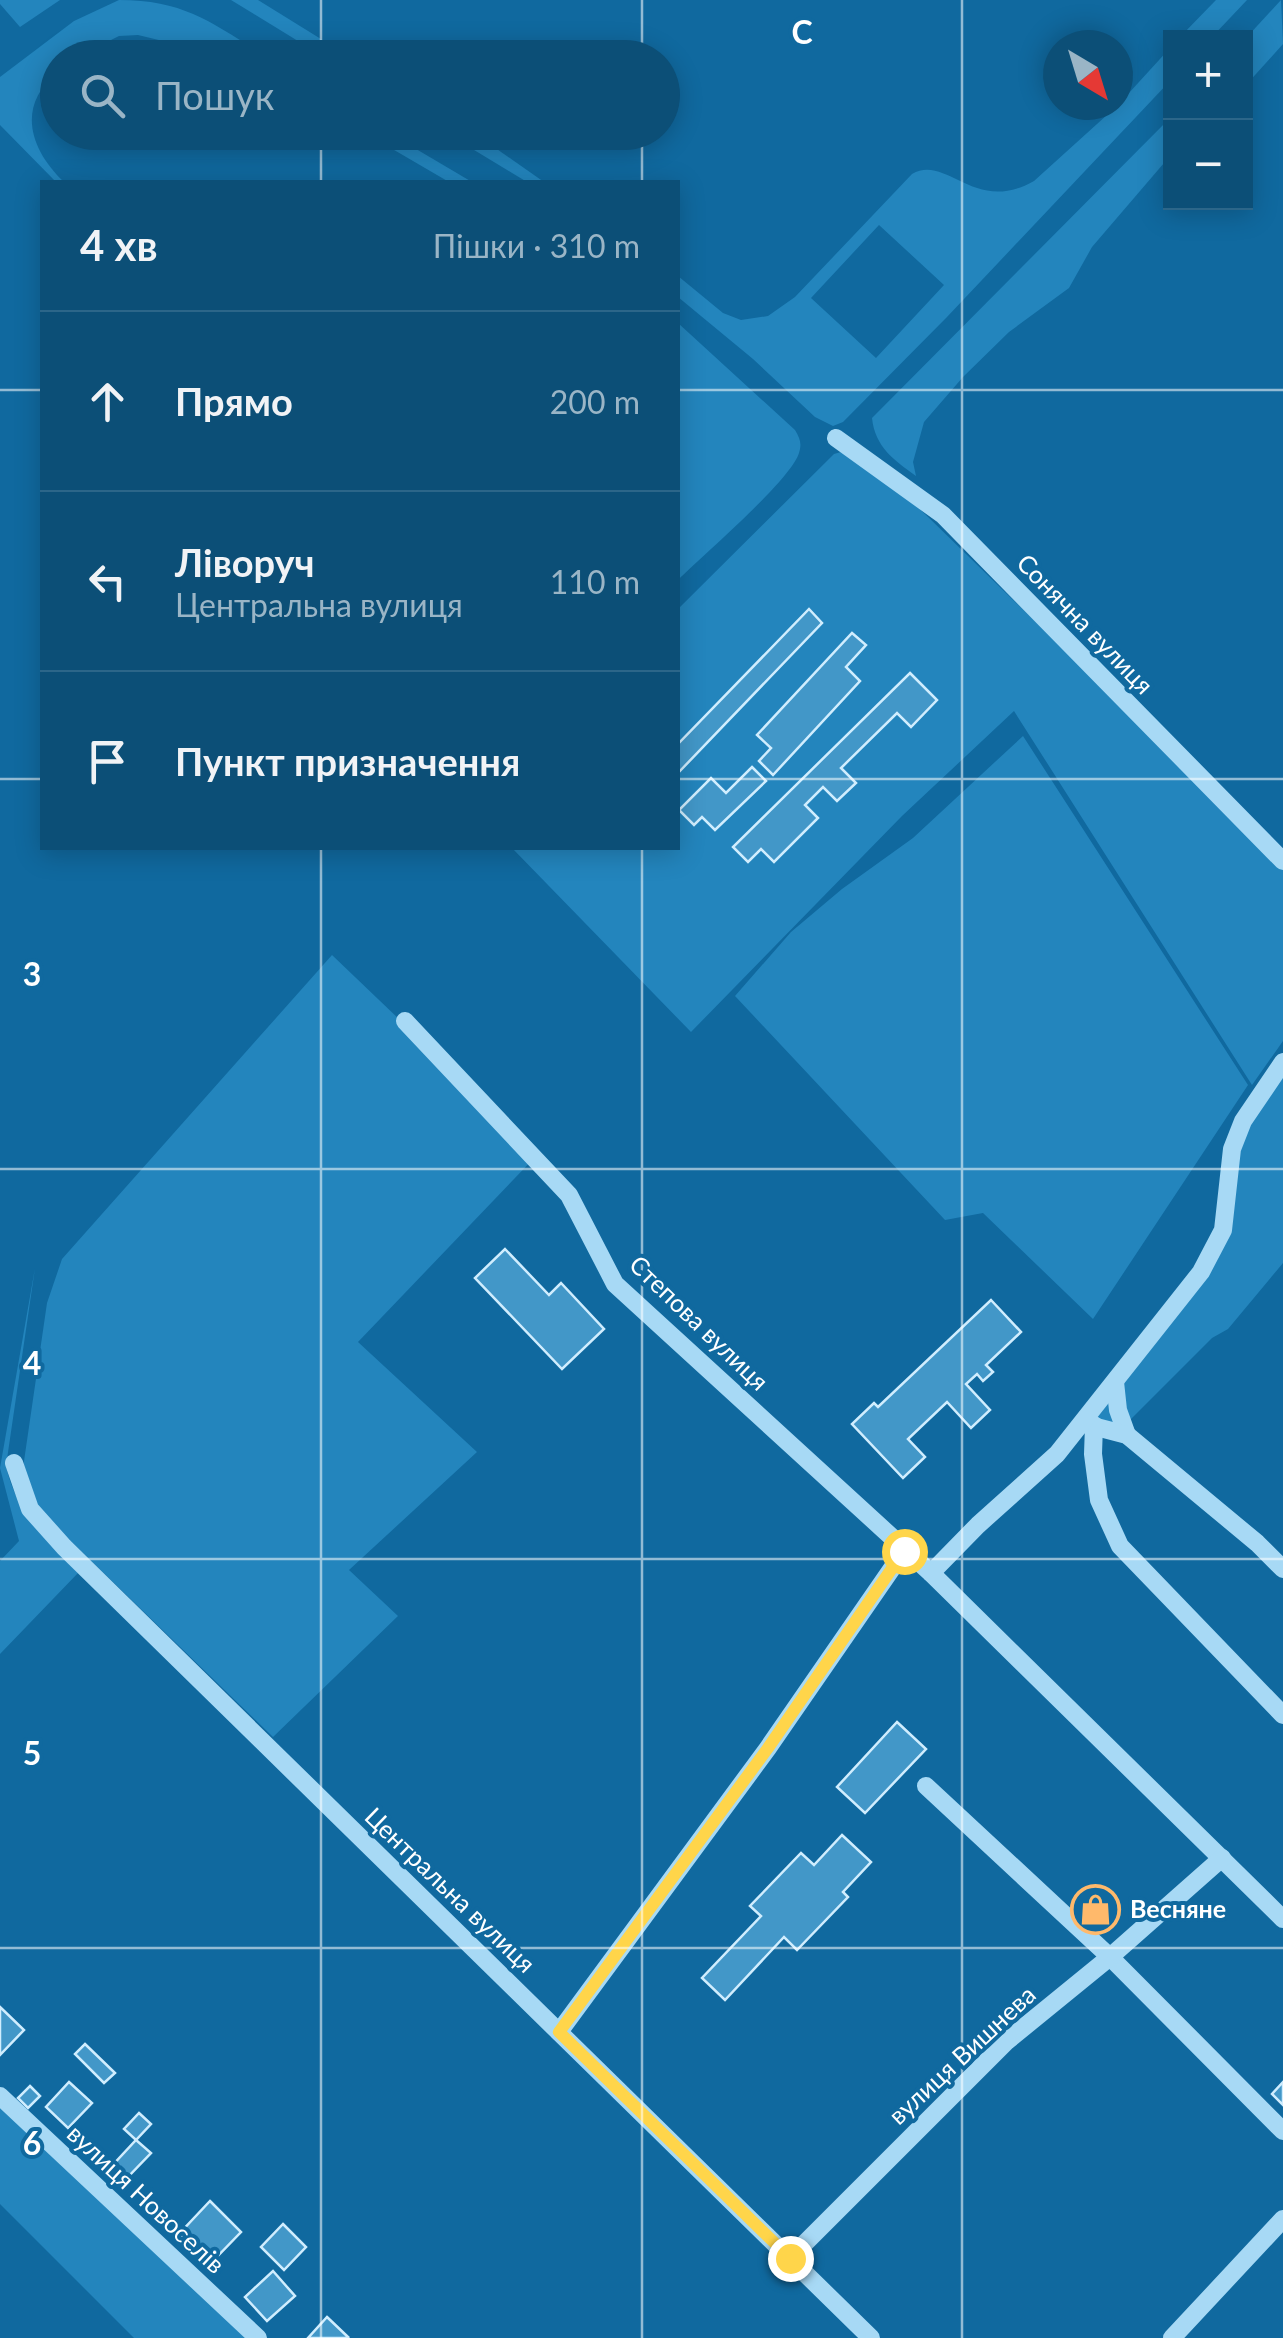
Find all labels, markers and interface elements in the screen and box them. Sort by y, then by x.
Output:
text: C [791,12,813,51]
north arrow [1043,30,1133,120]
map controls [1163,30,1253,210]
button: + [1163,30,1253,120]
search box [40,40,680,150]
icon: search [75,68,130,123]
text: Пошук [155,72,274,118]
button: − [1163,120,1253,210]
text: 4 хв [80,220,158,270]
text: Пішки · 310 m [433,226,640,265]
icon: ahead [80,374,135,429]
text: Прямо [175,378,293,424]
text: 200 m [550,382,640,421]
text: Ліворуч [175,539,315,585]
street label: Сонячна вулиця [1011,547,1160,700]
icon: left [80,554,135,609]
text: 110 m [550,562,640,601]
text: Центральна вулиця [175,585,463,624]
icon: arrive [80,734,135,789]
text: Пункт призначення [175,738,520,784]
text: 3 [23,954,41,993]
street label: Степова вулиця [624,1249,775,1396]
text: 4 [23,1343,41,1382]
route start [882,1529,928,1575]
text: 5 [23,1733,41,1772]
street label: Центральна вулиця [359,1800,542,1978]
shop icon: Весняне [1069,1883,1121,1935]
place label: Весняне [1130,1893,1226,1923]
street label: вулиця Вишнева [882,1979,1041,2130]
street label: вулиця Новоселів [62,2118,232,2279]
text: 6 [23,2123,41,2162]
route end [768,2236,814,2282]

